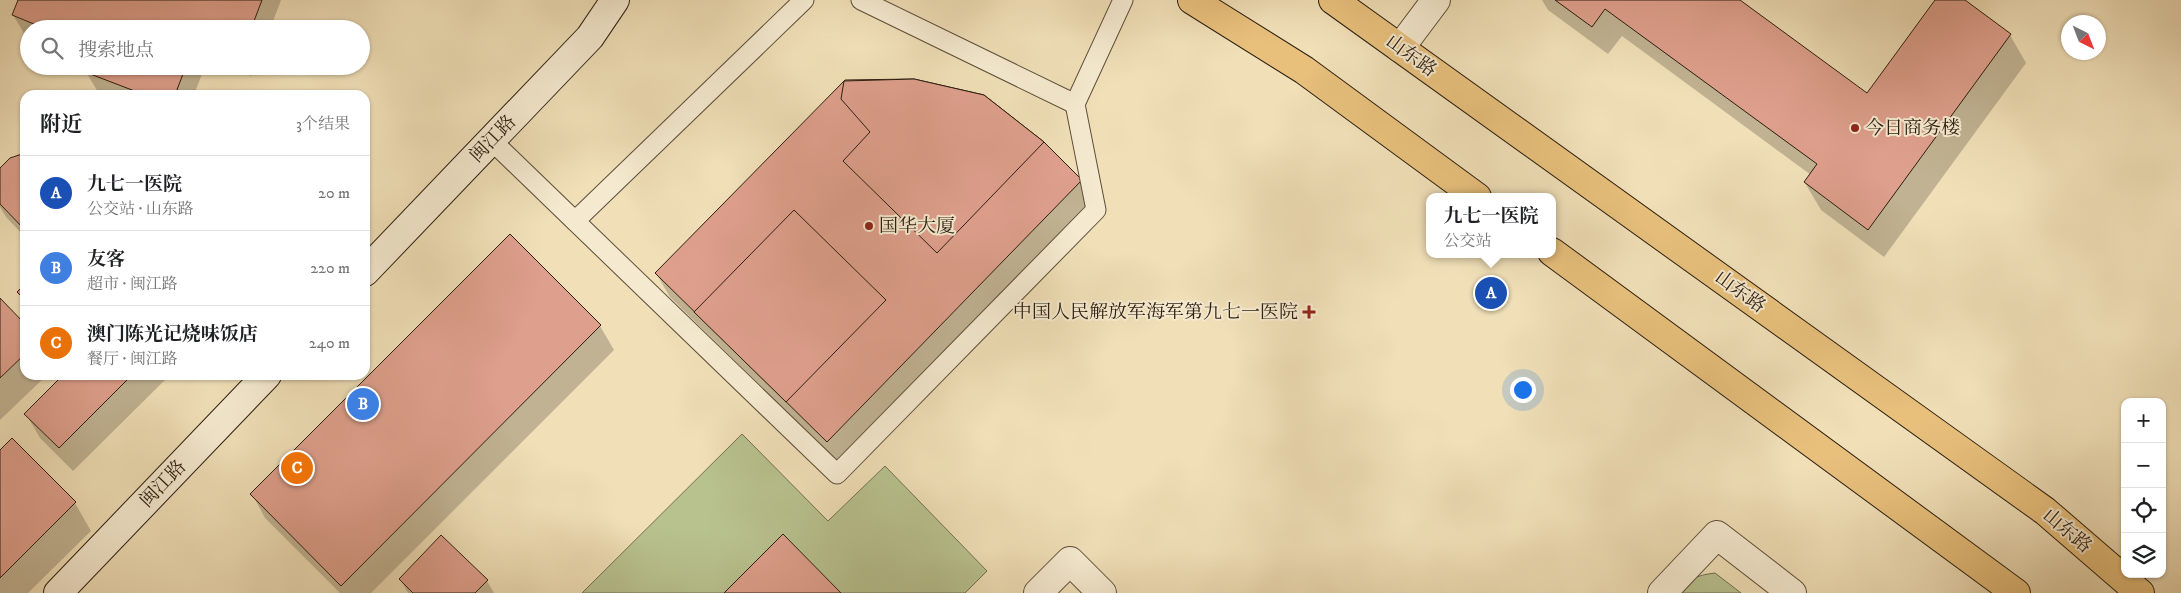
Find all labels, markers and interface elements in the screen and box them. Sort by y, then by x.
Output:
north arrow [2061,15,2106,60]
search box [20,20,370,75]
street label: 山东路 [1381,30,1441,82]
icon: search [38,34,66,62]
text: 搜索地点 [78,39,154,62]
street label: 闽江路 [465,111,521,167]
text: 附近 [40,112,82,138]
text: 3个结果 [296,114,350,134]
place label: 今日商务楼 [1865,117,1960,140]
marker: 今日商务楼 [1849,122,1861,134]
text: 九七一医院 [87,173,182,196]
text: A [51,183,61,203]
text: 20 m [318,183,350,203]
popup [1426,193,1556,258]
text: 公交站 · 山东路 [87,199,194,219]
text: 九七一医院 [1443,205,1539,228]
place label: 国华大厦 [879,215,955,238]
marker: 国华大厦 [863,220,875,232]
text: 公交站 [1443,231,1492,251]
text: 友客 [87,248,125,271]
text: B [51,258,61,278]
text: 220 m [310,258,350,278]
street label: 山东路 [1710,266,1770,318]
text: 超市 · 闽江路 [87,274,178,294]
pin: A [1475,274,1507,312]
place label: 中国人民解放军海军第九七一医院 [1013,301,1298,324]
marker: 中国人民解放军海军第九七一医院 [1302,305,1316,319]
text: 澳门陈光记烧味饭店 [87,323,258,346]
text: C [51,333,61,353]
text: 240 m [309,333,350,353]
text: 餐厅 · 闽江路 [87,349,178,369]
your location [1510,377,1536,403]
pin: B [347,385,379,423]
map controls [2121,398,2166,578]
button: + [2121,398,2166,443]
button: − [2121,443,2166,488]
pin: C [281,449,313,487]
street label: 闽江路 [135,456,191,512]
button: locate [2121,488,2166,533]
street label: 山东路 [2038,504,2096,558]
button: layers [2121,533,2166,578]

